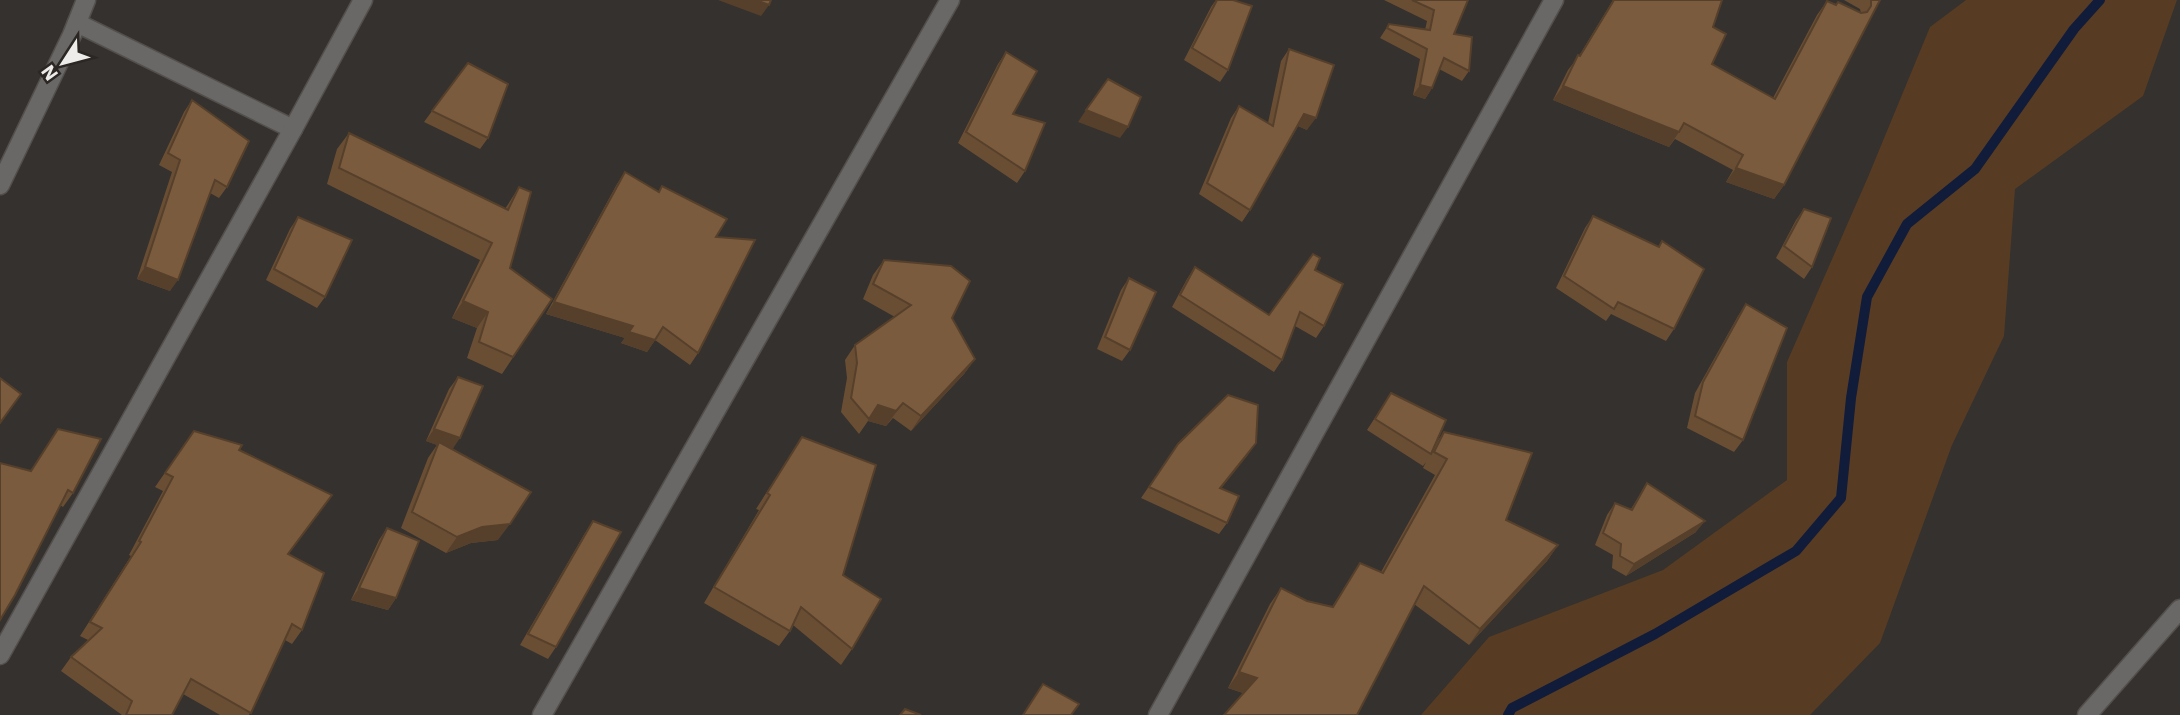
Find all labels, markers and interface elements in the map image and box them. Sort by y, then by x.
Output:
north arrow [28,28,98,98]
text: N [35,60,63,86]

